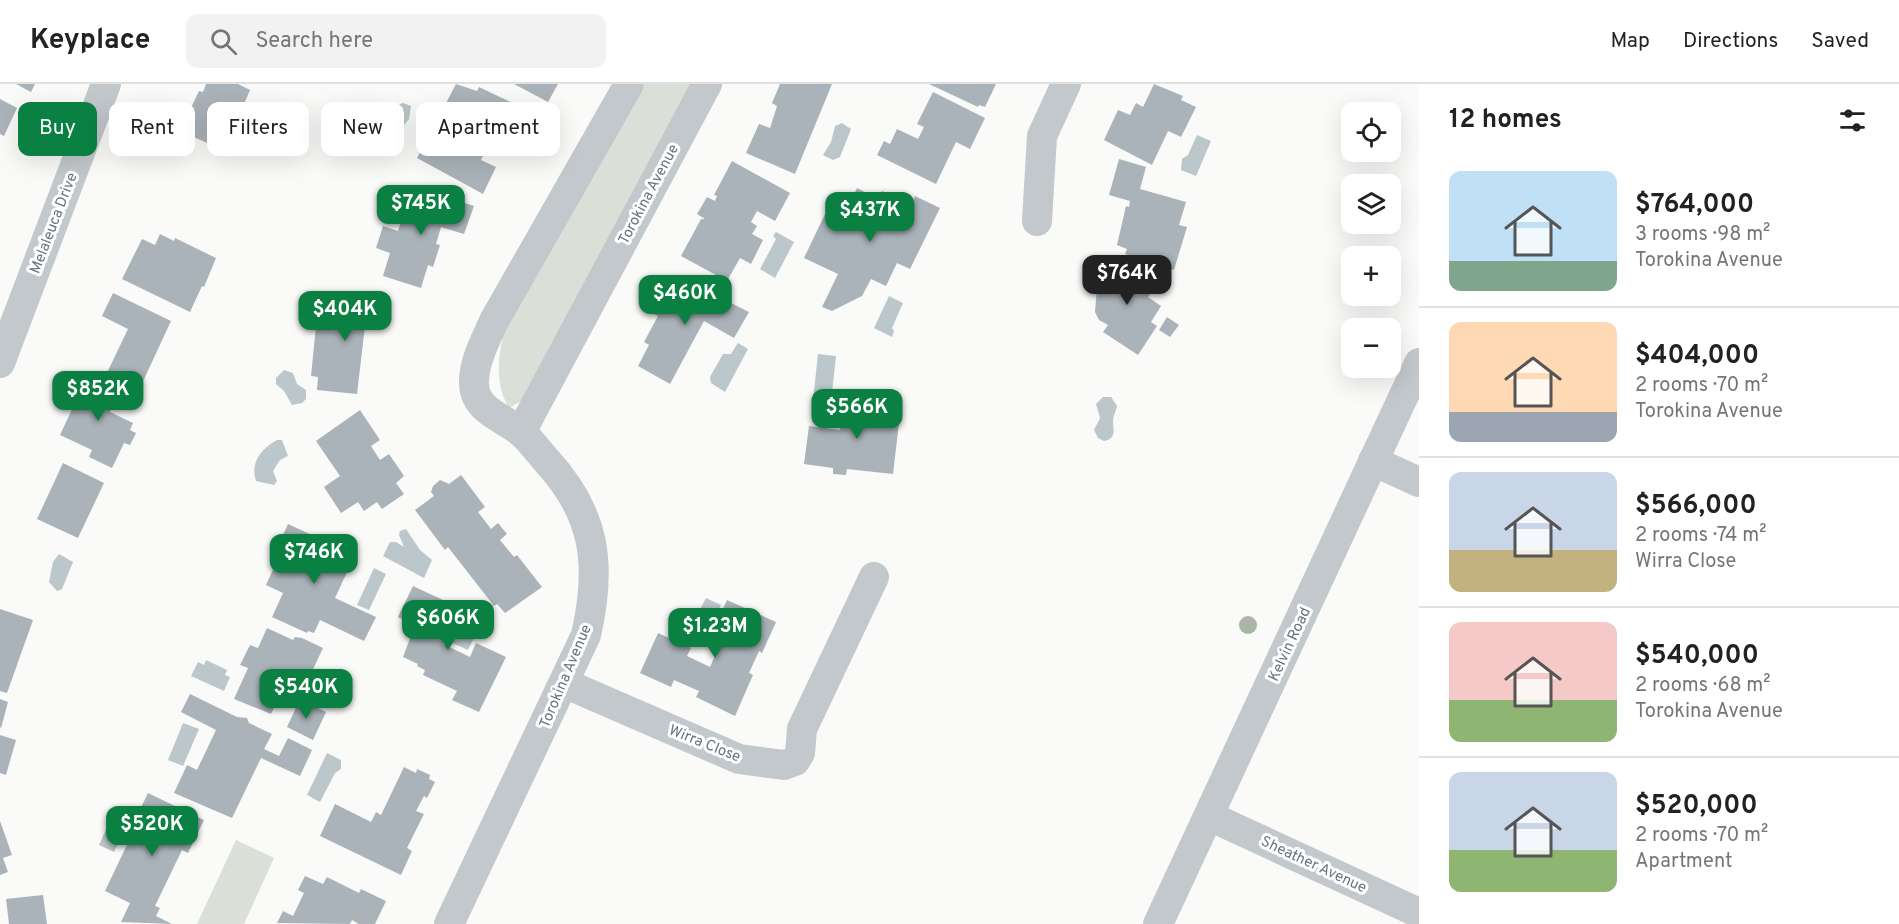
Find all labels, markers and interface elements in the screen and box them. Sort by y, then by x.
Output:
search box [186,14,606,68]
text: Keyplace [30,23,150,59]
icon: search [207,25,240,58]
text: Search here [255,28,373,55]
text: Map [1610,28,1650,55]
text: Directions [1683,28,1778,55]
text: Saved [1811,28,1869,55]
chip: Buy [18,102,97,156]
chip: Rent [109,102,195,156]
chip: Filters [207,102,309,156]
chip: New [321,102,404,156]
chip: Apartment [416,102,560,156]
map controls [1341,102,1401,378]
button: locate [1341,102,1401,162]
text: 12 homes [1449,104,1562,137]
icon: filters [1836,104,1869,137]
street label: Torokina Avenue [615,141,684,248]
street label: Melaleuca Drive [26,170,82,277]
button: layers [1341,174,1401,234]
pin: $745K [379,185,463,236]
text: $764,000 [1635,189,1754,222]
text: $745K [391,191,451,217]
pin: $437K [828,192,912,243]
icon: home [1497,195,1569,267]
text: $437K [839,198,901,224]
text: 3 rooms · 98 m² [1635,222,1770,248]
button: + [1341,246,1401,306]
text: Torokina Avenue [1635,248,1783,274]
pin: $764K [1085,255,1169,306]
text: $764K [1096,261,1158,287]
pin: $460K [643,275,727,326]
text: $460K [653,281,717,307]
pin: $404K [303,291,387,342]
text: $404K [312,297,378,323]
button: − [1341,318,1401,378]
text: $404,000 [1635,340,1759,373]
icon: home [1497,346,1569,418]
pin: $852K [56,371,140,422]
text: 2 rooms · 70 m² [1635,373,1768,399]
text: $852K [66,377,130,403]
pin: $566K [815,389,899,440]
text: $566K [825,395,889,421]
text: Torokina Avenue [1635,399,1783,425]
text: $566,000 [1635,490,1756,523]
icon: home [1497,496,1569,568]
text: 2 rooms · 74 m² [1635,523,1766,549]
pin: $746K [272,534,356,585]
text: $746K [284,540,344,566]
text: Wirra Close [1635,549,1736,575]
pin: $606K [406,600,490,651]
street label: Kelvin Road [1265,604,1316,685]
text: $606K [416,606,480,632]
pin: $1.23M [666,608,764,659]
text: $1.23M [682,614,748,640]
street label: Torokina Avenue [536,622,597,731]
text: $540,000 [1635,640,1759,673]
icon: home [1497,646,1569,718]
pin: $540K [264,669,348,720]
text: 2 rooms · 68 m² [1635,673,1771,699]
text: $540K [274,675,338,701]
text: Torokina Avenue [1635,699,1783,725]
street label: Wirra Close [666,721,743,767]
text: $520,000 [1635,790,1758,823]
icon: home [1497,796,1569,868]
pin: $520K [110,806,194,857]
text: $520K [120,812,184,838]
text: 2 rooms · 70 m² [1635,823,1768,849]
street label: Sheather Avenue [1257,833,1369,898]
text: Apartment [1635,849,1733,875]

